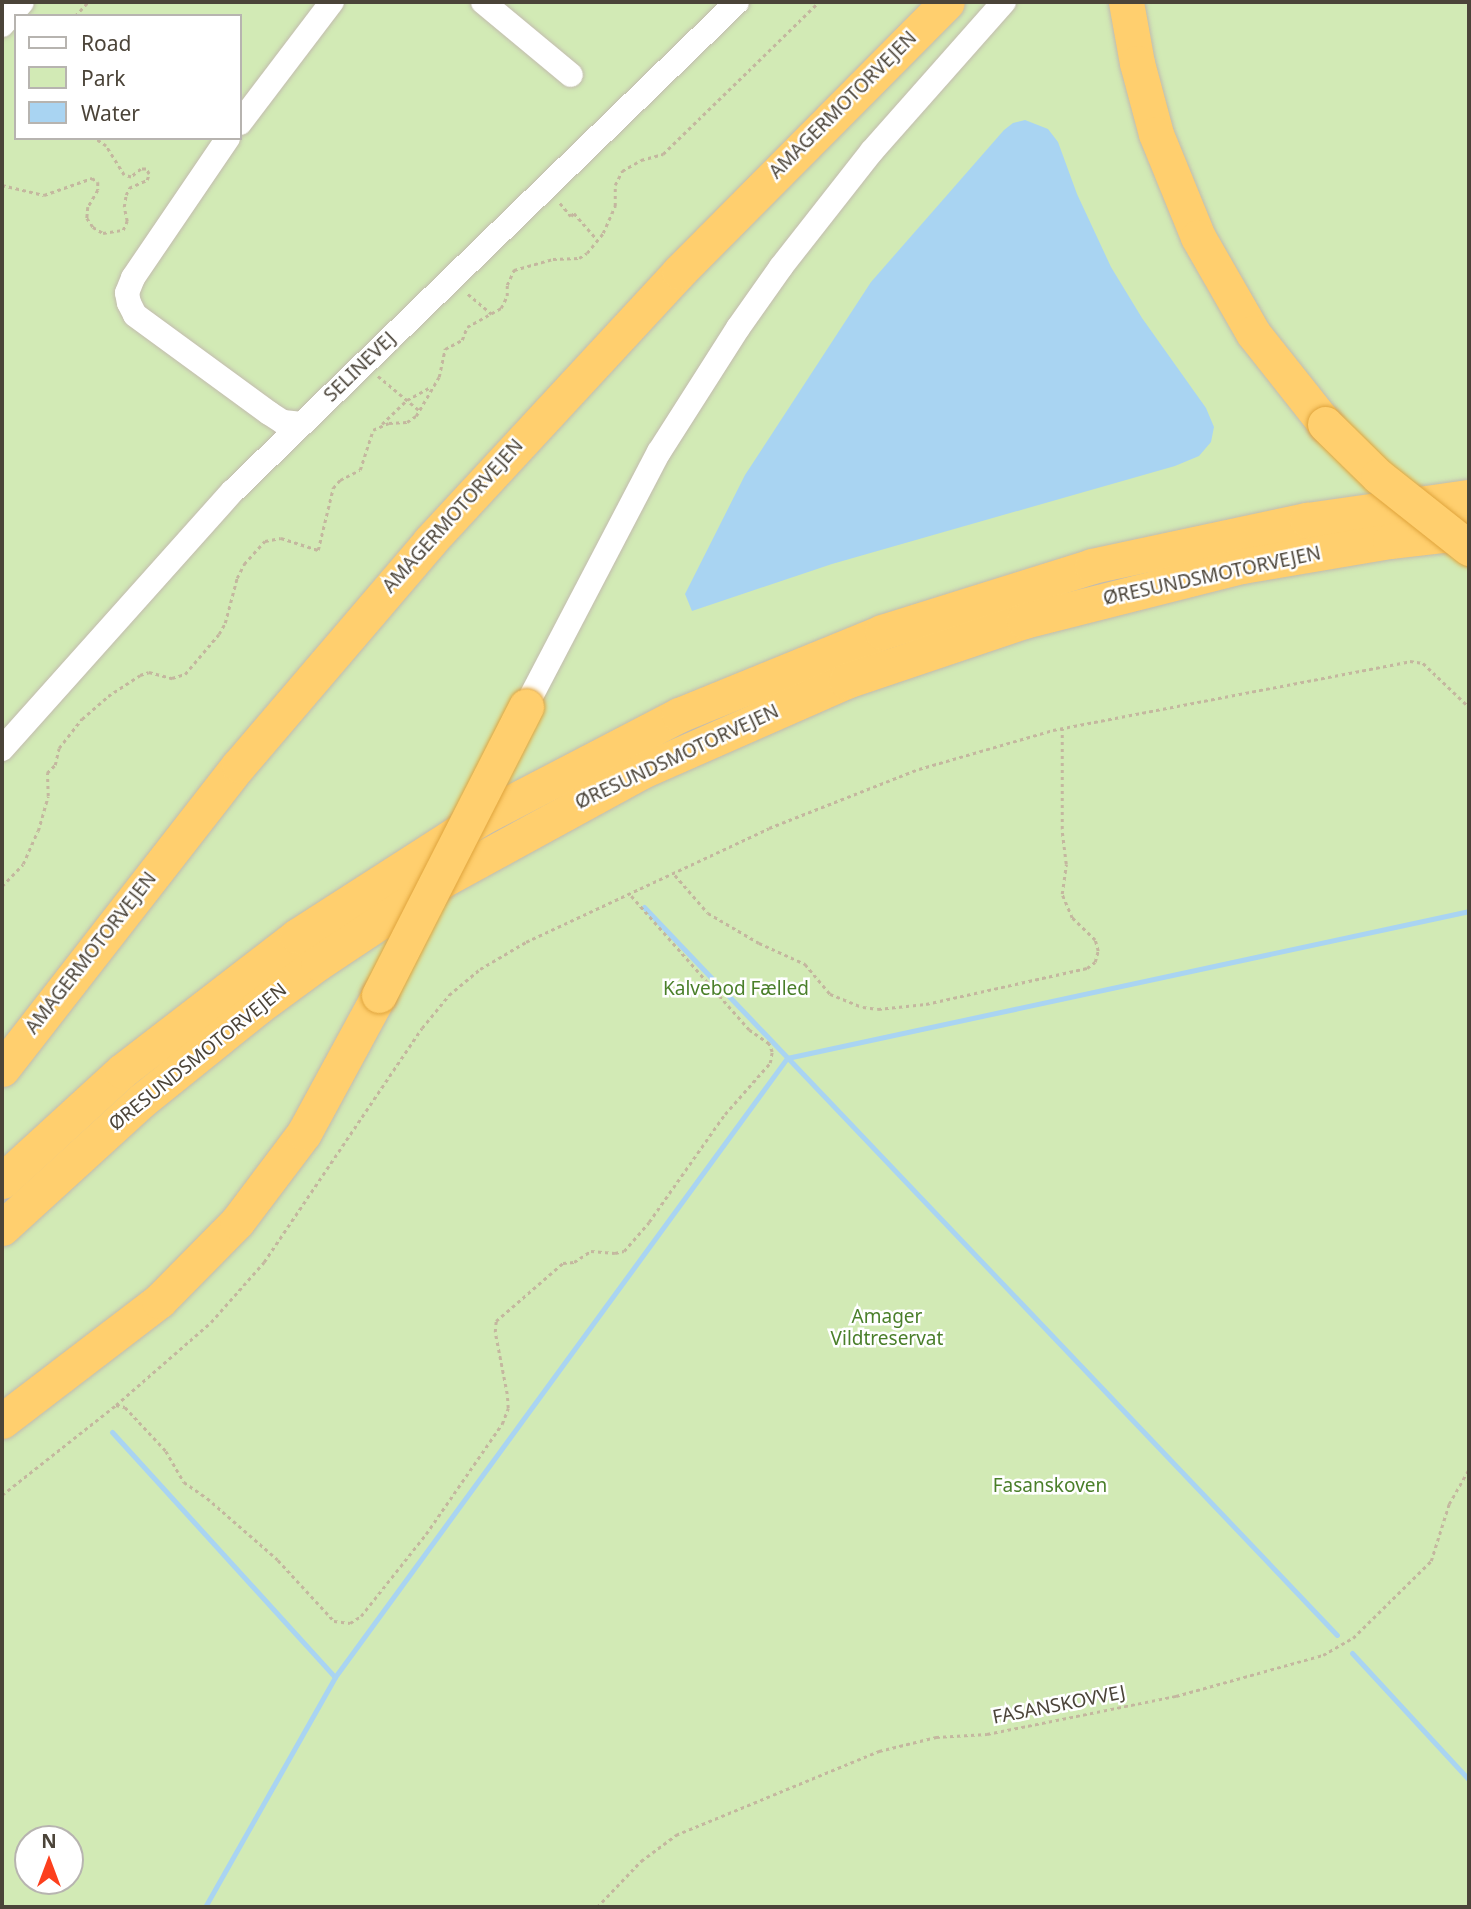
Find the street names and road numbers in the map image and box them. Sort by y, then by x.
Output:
street label: AMAGERMOTORVEJEN [765,27,921,183]
street label: SELINEVEJ [319,327,401,407]
street label: AMAGERMOTORVEJEN [378,434,528,598]
street label: ØRESUNDSMOTORVEJEN [1101,542,1323,610]
street label: ØRESUNDSMOTORVEJEN [572,700,782,814]
street label: AMAGERMOTORVEJEN [21,868,161,1038]
street label: ØRESUNDSMOTORVEJEN [105,978,291,1136]
street label: FASANSKOVVEJ [991,1681,1127,1729]

